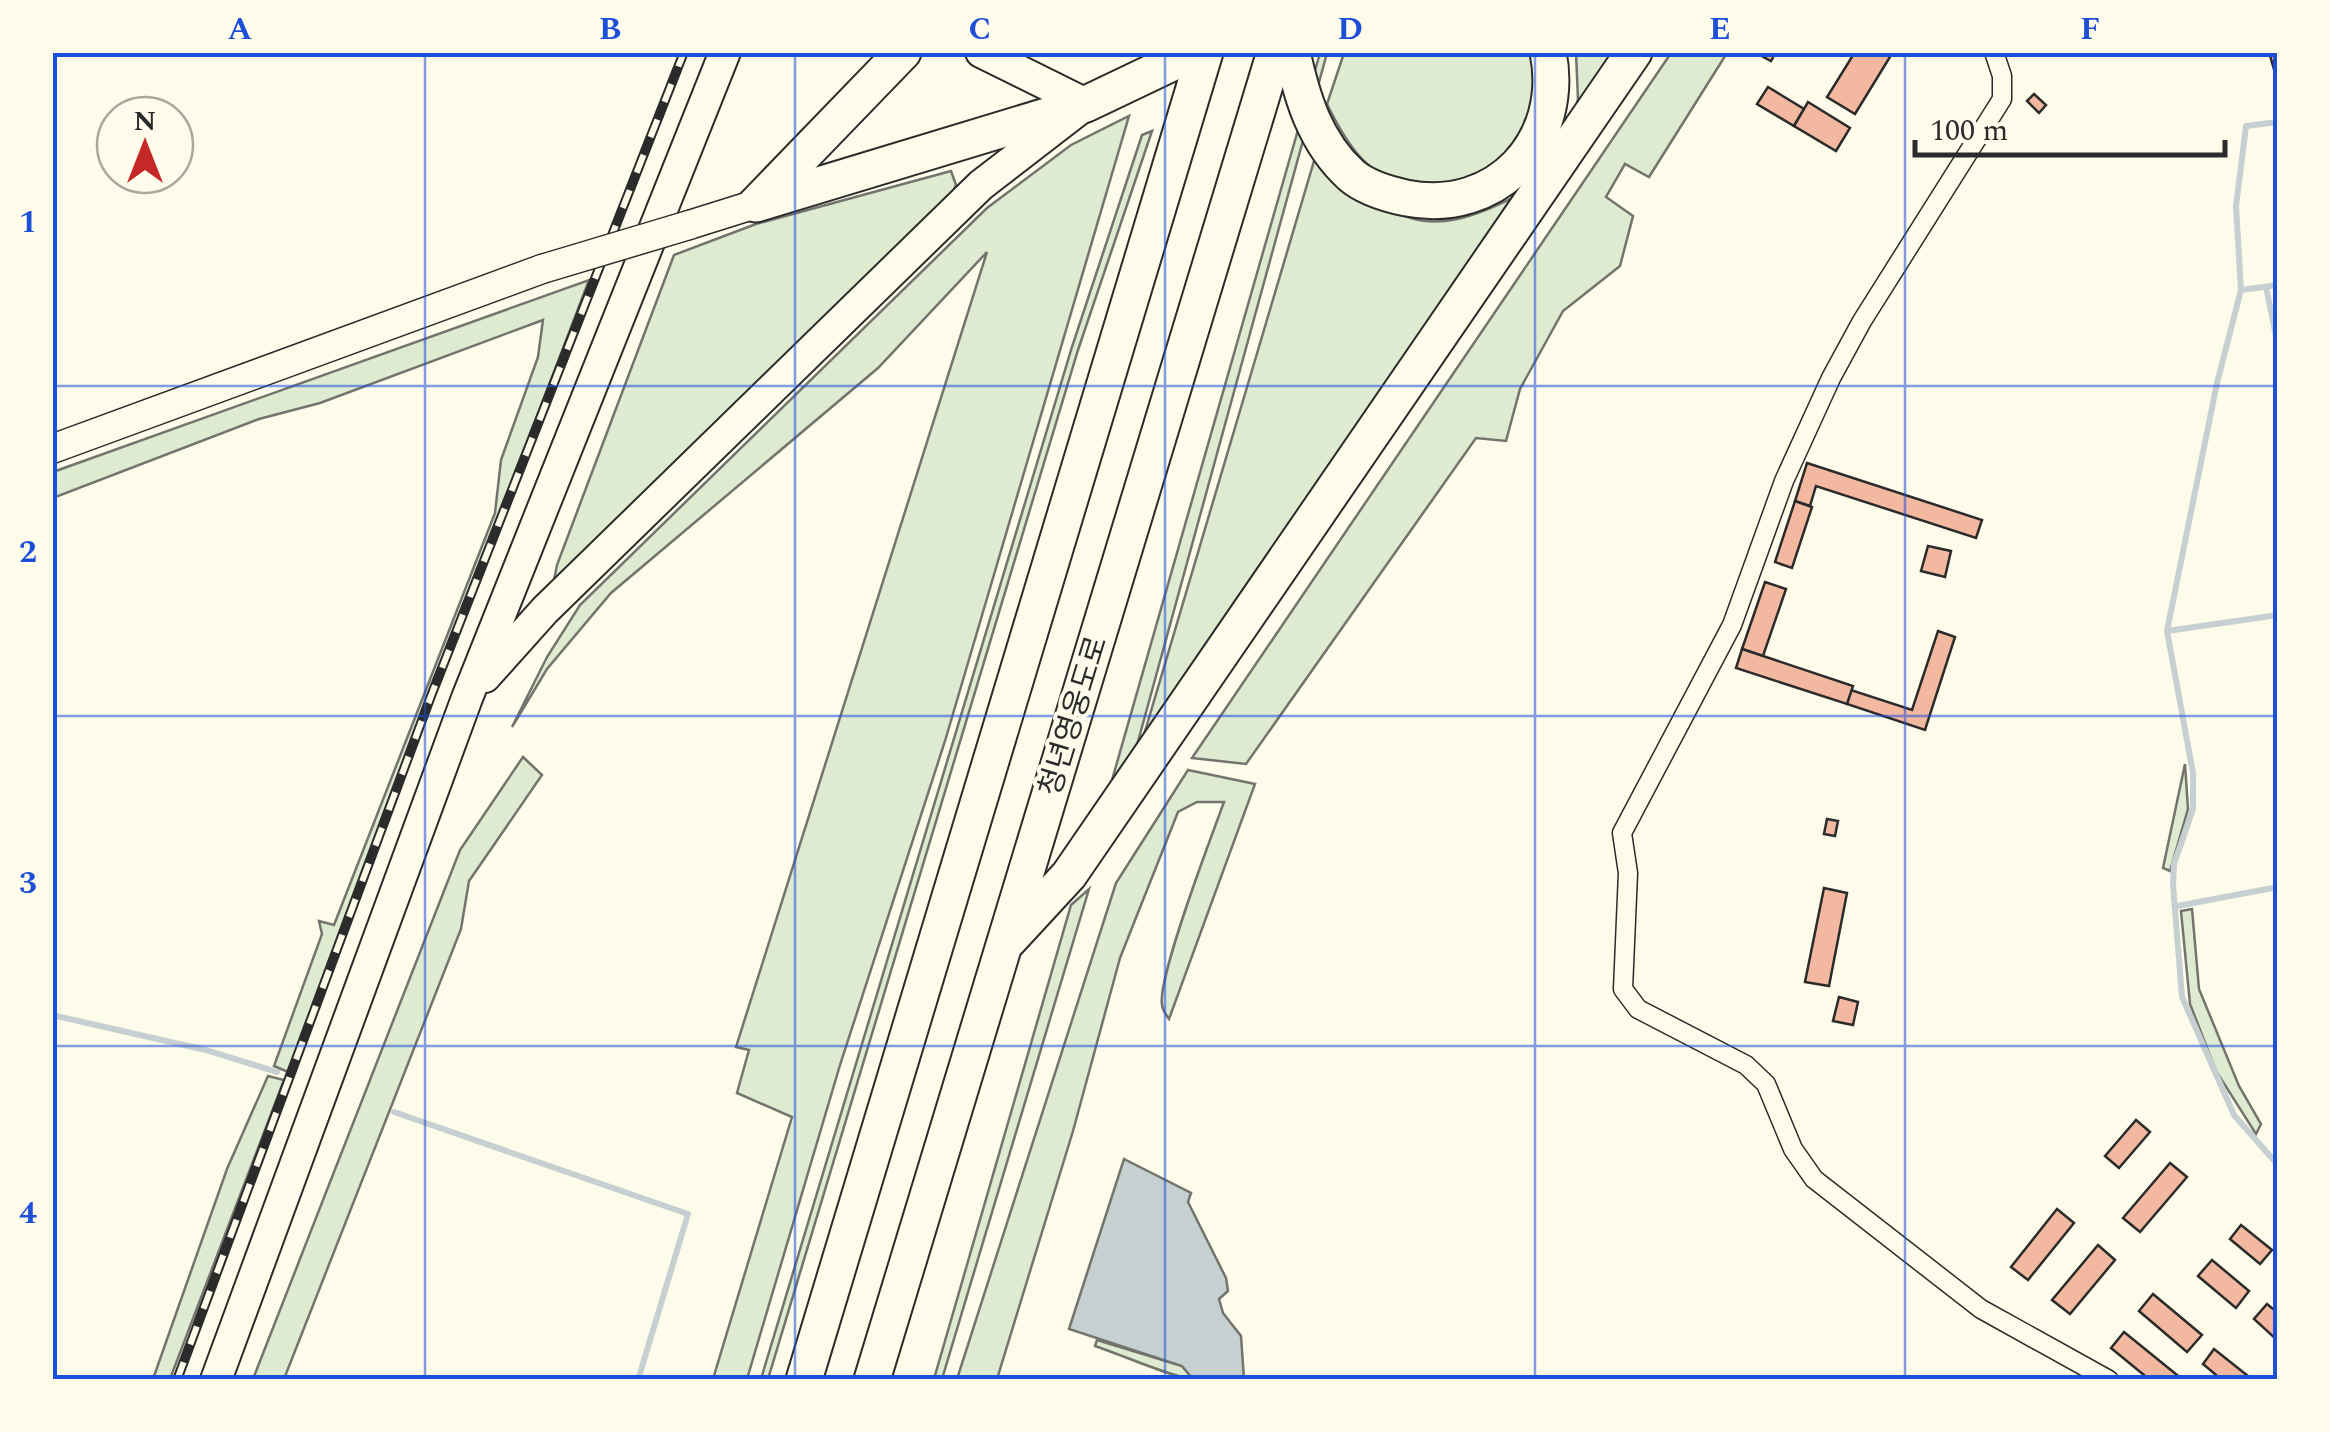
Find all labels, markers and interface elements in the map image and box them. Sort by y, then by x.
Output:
text: A [228,5,253,54]
text: B [599,5,621,54]
text: C [969,5,991,54]
text: D [1337,5,1363,54]
text: E [1709,5,1731,54]
text: F [2080,5,2100,54]
north arrow [95,95,195,195]
scale bar [1915,95,2225,157]
text: N [134,100,156,143]
text: 100 m [1930,108,2008,154]
text: 1 [19,198,37,247]
text: 2 [19,528,37,577]
street label: 청년영웅도로 [1028,630,1120,802]
text: 3 [19,859,37,908]
text: 4 [19,1189,37,1238]

